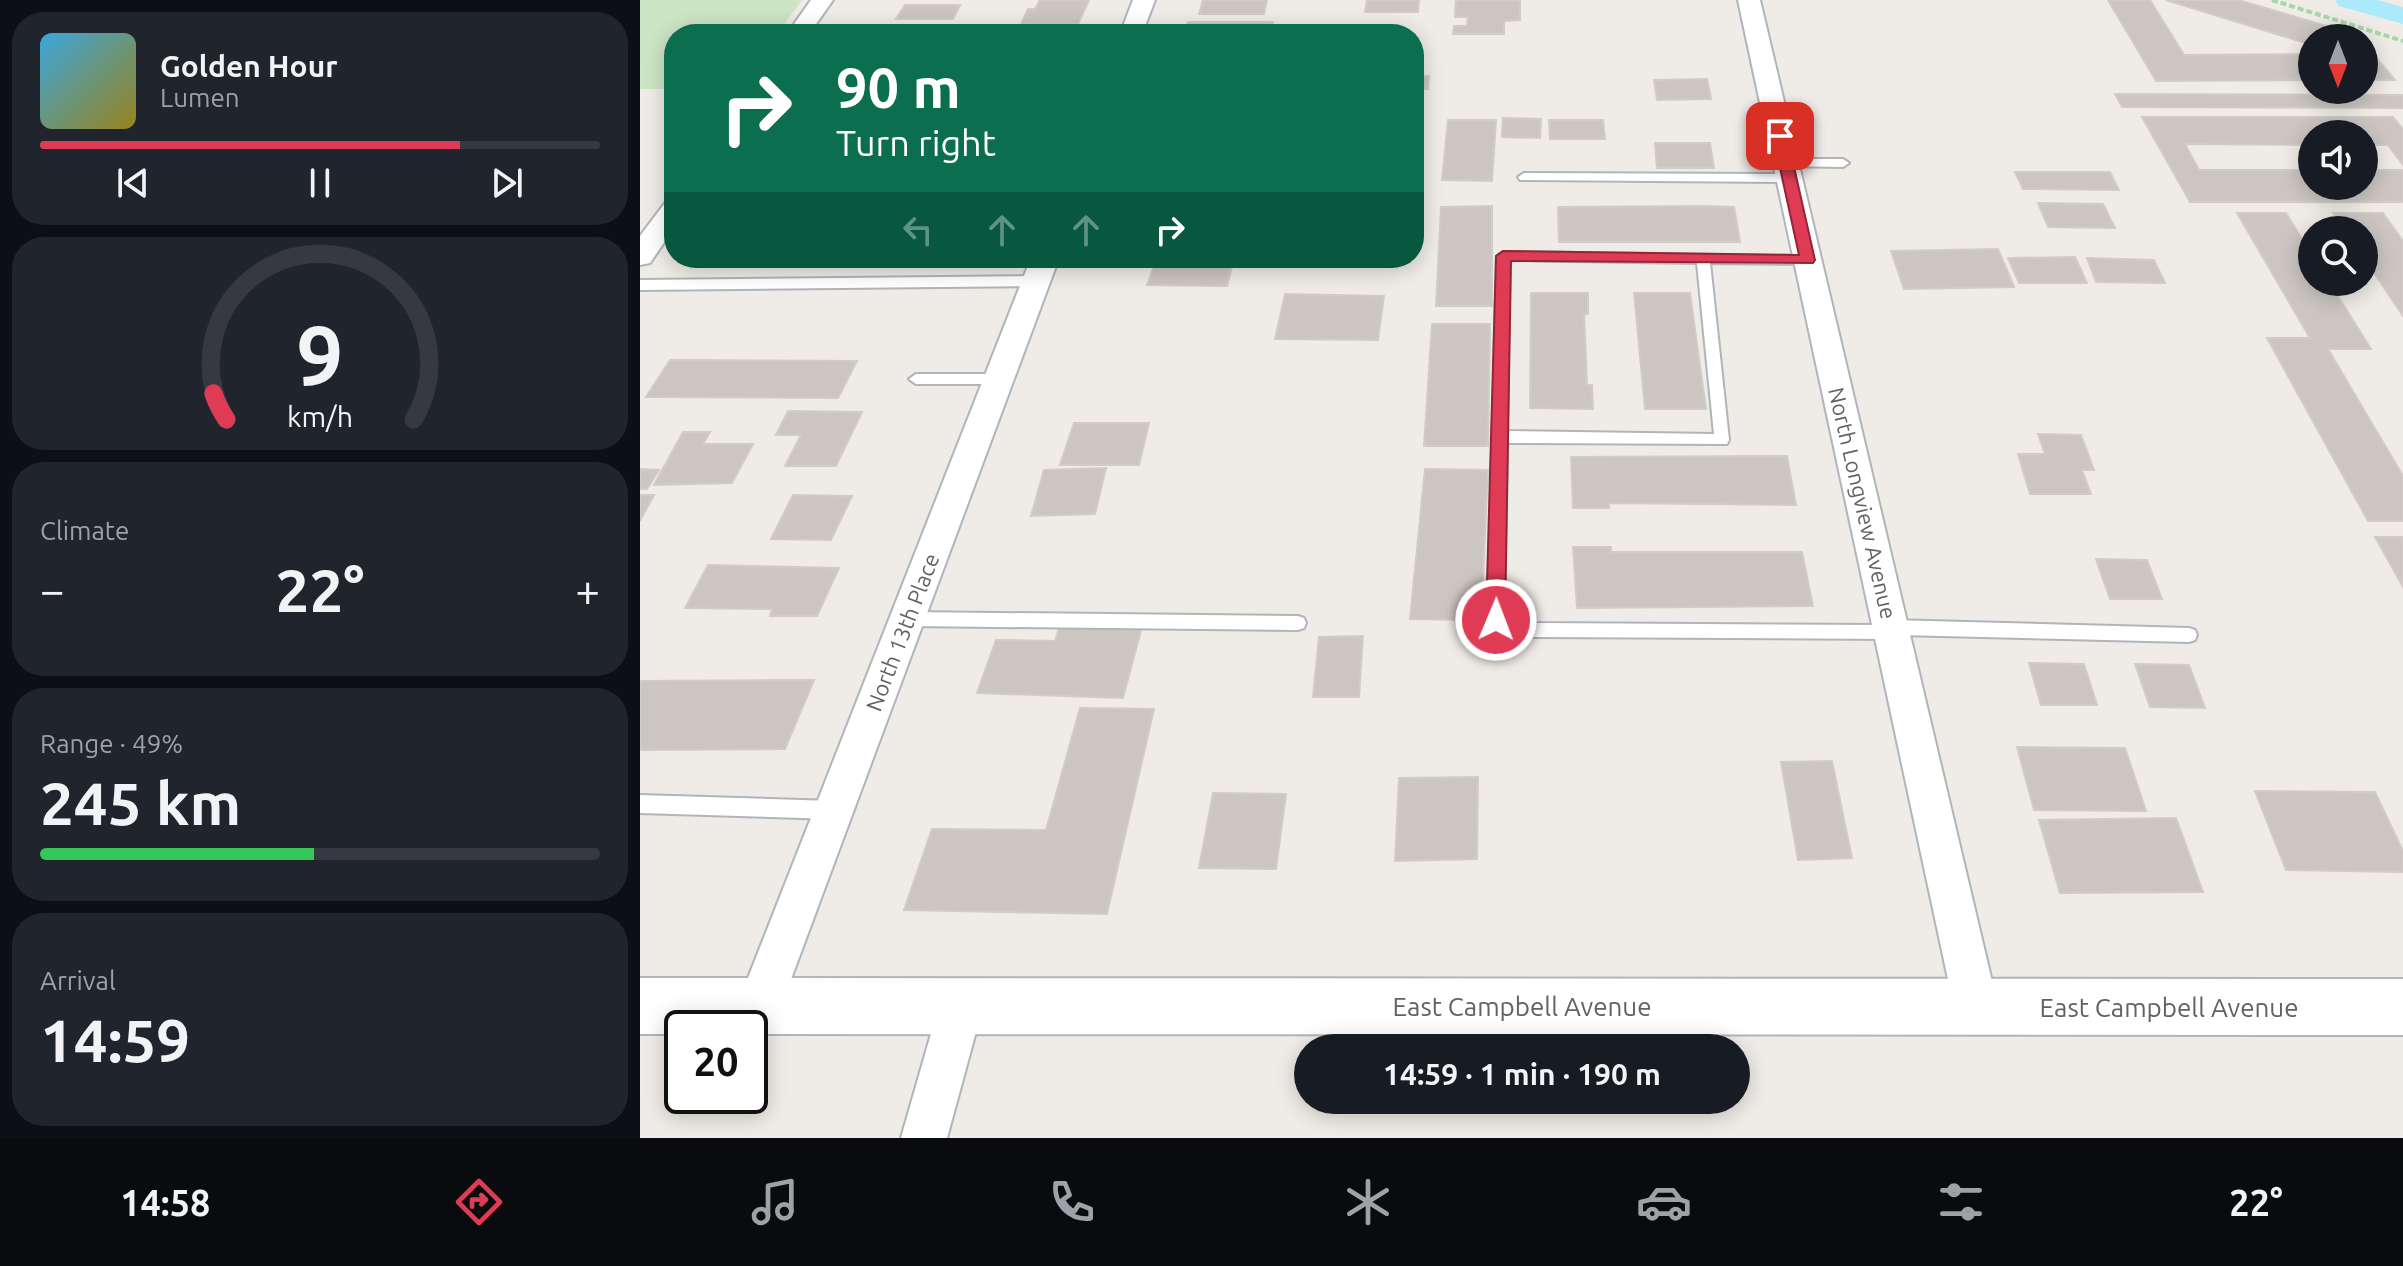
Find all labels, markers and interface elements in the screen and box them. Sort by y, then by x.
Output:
north arrow [2298,24,2378,104]
map controls [2298,24,2378,296]
text: Golden Hour [160,49,338,83]
icon: right [704,56,808,160]
text: 90 m [836,56,961,119]
text: Lumen [160,83,240,112]
pin [1746,102,1814,170]
icon: arrive [1758,114,1802,158]
button: sound [2298,120,2378,200]
text: Turn right [836,122,996,163]
icon: previous [111,161,155,205]
icon: pause [298,161,342,205]
icon: next [485,161,529,205]
icon: left [896,208,940,252]
icon: ahead [980,208,1024,252]
icon: ahead [1064,208,1108,252]
icon: right [1148,208,1192,252]
button: search [2298,216,2378,296]
text: 9 [297,307,343,401]
street label: North Longview Avenue [1824,385,1902,621]
text: km/h [287,400,353,432]
text: Climate [40,516,129,545]
street label: North 13th Place [860,550,944,714]
text: 22° [276,556,364,623]
text: − [40,565,65,614]
text: + [575,565,600,614]
position arrow [1454,578,1538,662]
text: Range · 49% [40,729,183,758]
text: 245 km [40,769,241,836]
text: Arrival [40,966,116,995]
street label: East Campbell Avenue [1392,992,1652,1021]
street label: East Campbell Avenue [2039,993,2299,1022]
text: 14:59 [40,1006,190,1073]
speed limit sign: 20 [664,1010,768,1114]
text: 14:59 · 1 min · 190 m [1383,1057,1661,1091]
icon: directions [451,1174,507,1230]
icon: music [747,1174,803,1230]
icon: phone [1044,1174,1100,1230]
icon: climate [1340,1174,1396,1230]
icon: car [1636,1174,1692,1230]
icon: filters [1933,1174,1989,1230]
text: 14:58 [120,1182,210,1223]
text: 22° [2229,1182,2283,1223]

